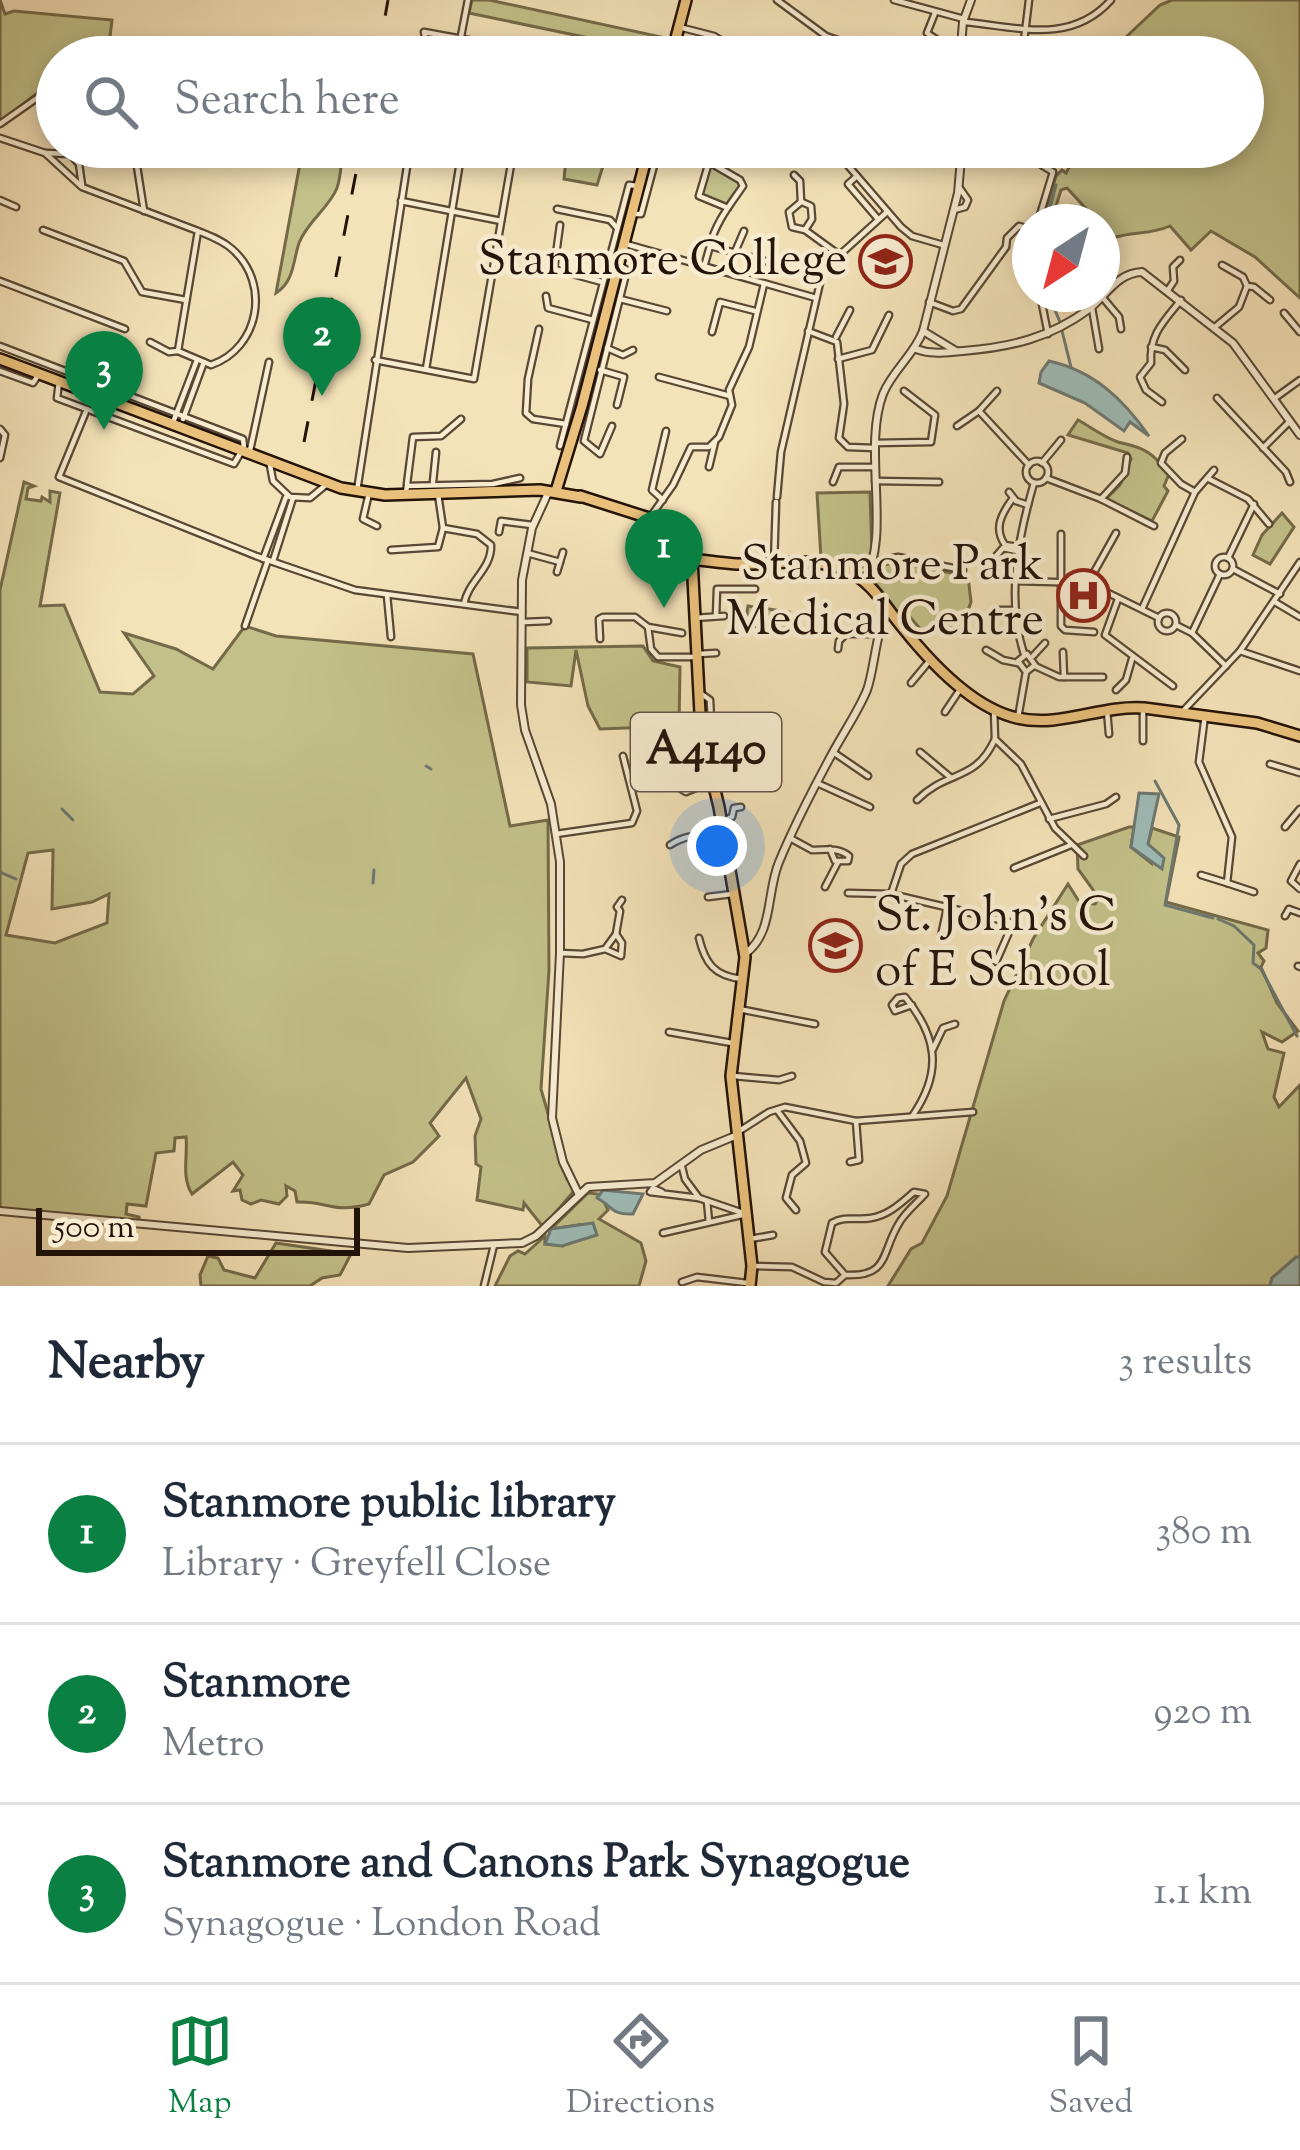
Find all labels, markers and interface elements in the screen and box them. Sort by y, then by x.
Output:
search box [36,36,1264,168]
icon: search [78,69,144,135]
text: Search here [174,70,400,135]
north arrow [1012,204,1120,312]
place label: Stanmore College [478,228,847,297]
school or university icon: Stanmore College [858,234,914,290]
pin: 2 [283,297,361,396]
pin: 3 [65,331,143,430]
pin: 1 [625,509,703,608]
place label: Stanmore Park Medical Centre [726,533,1044,657]
hospital icon: Stanmore Park Medical Centre [1055,567,1111,623]
road number: A4140 [631,713,781,791]
your location [687,816,747,876]
place label: St. John's C of E School [875,884,1117,1008]
school or university icon: St. John's C of E School [808,918,864,974]
scale bar [36,1202,360,1255]
text: 500 m [54,1205,135,1253]
text: Nearby [48,1328,205,1401]
text: 3 results [1118,1336,1252,1392]
text: Stanmore public library [162,1473,616,1538]
text: 1 [80,1506,94,1562]
text: 380 m [1156,1506,1252,1562]
text: Library · Greyfell Close [162,1538,551,1594]
text: Stanmore [162,1653,351,1718]
text: 2 [78,1686,96,1742]
text: 920 m [1154,1686,1252,1742]
text: Metro [162,1718,265,1774]
text: Stanmore and Canons Park Synagogue [162,1833,910,1898]
text: 3 [79,1866,95,1922]
text: 1.1 km [1154,1866,1252,1922]
text: Synagogue · London Road [162,1898,601,1954]
tab: Map [167,2008,233,2128]
tab: Directions [566,2008,715,2128]
tab: Saved [1049,2008,1133,2128]

